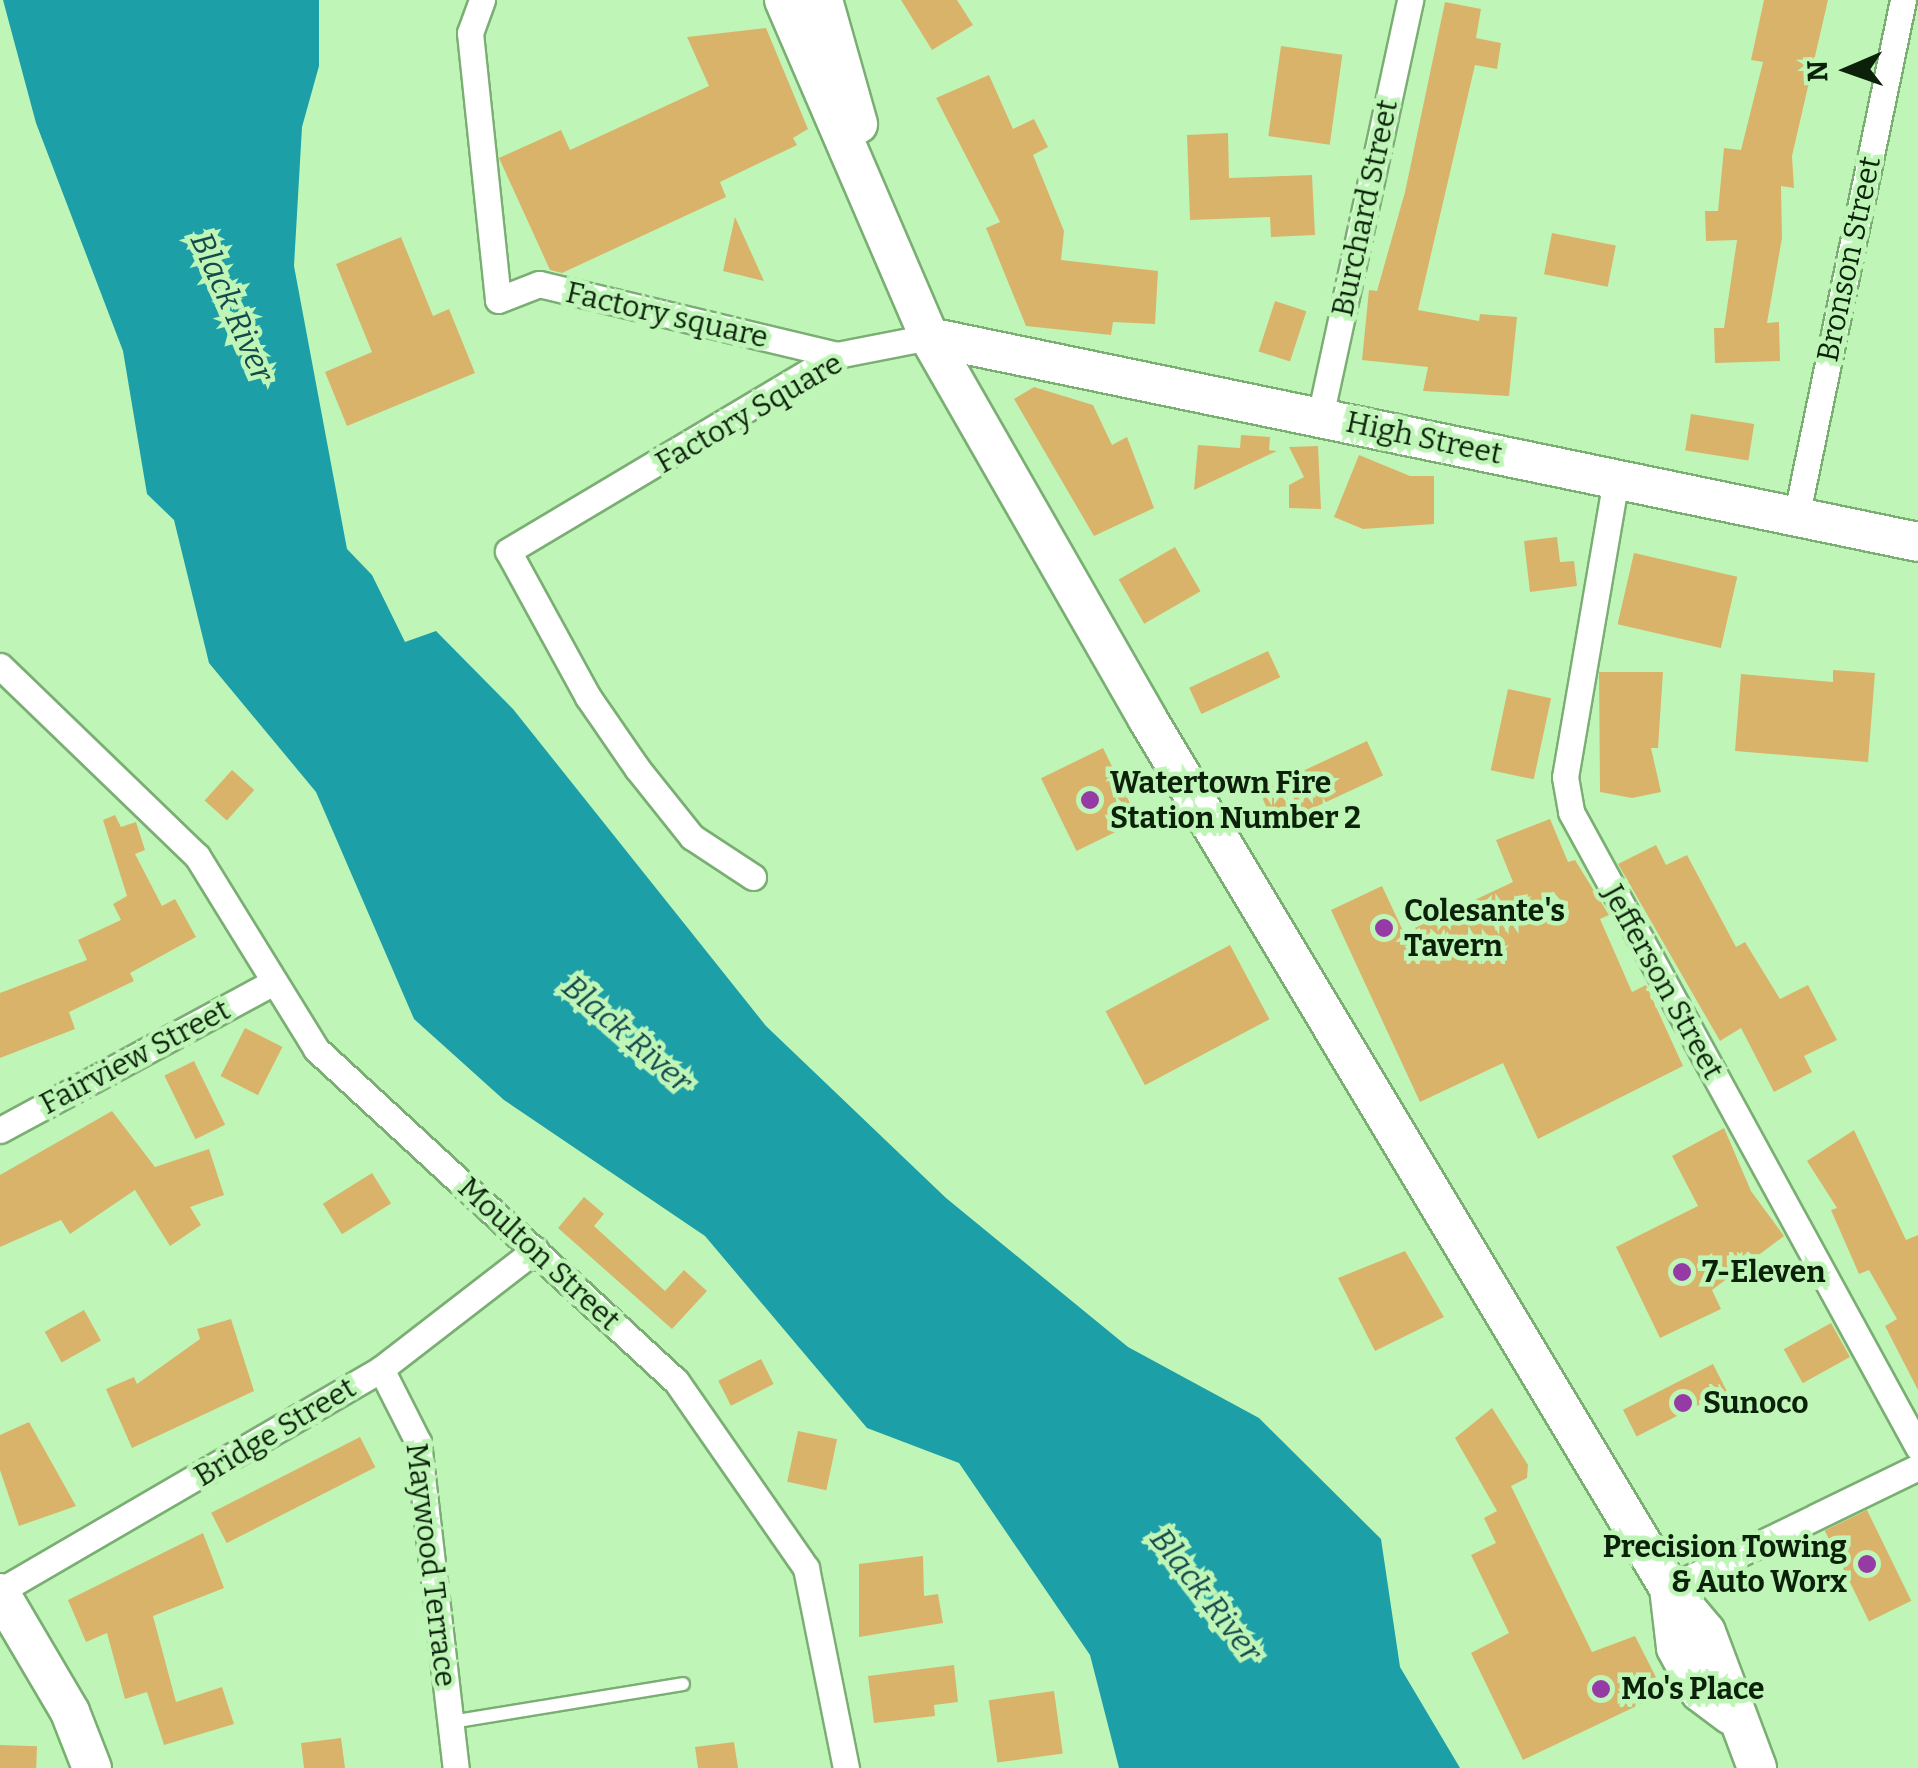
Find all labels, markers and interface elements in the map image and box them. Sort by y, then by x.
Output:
north arrow [1798,20,1898,120]
text: N [1801,60,1834,82]
street label: Burchard Street [1324,96,1406,320]
street label: Bronson Street [1810,153,1888,365]
water label: Black River [182,227,282,387]
street label: Factory square [562,274,772,356]
street label: Factory Square [649,345,849,481]
street label: High Street [1343,404,1505,472]
place label: Watertown Fire Station Number 2 [1110,765,1361,836]
marker: Watertown Fire Station Number 2 [1079,789,1101,811]
street label: Jefferson Street [1595,879,1731,1085]
place label: Colesante's Tavern [1404,893,1565,964]
marker: Colesante's Tavern [1373,917,1395,939]
water label: Black River [555,967,699,1101]
street label: Fairview Street [34,992,236,1122]
street label: Moulton Street [451,1170,627,1338]
place label: 7-Eleven [1702,1254,1826,1290]
marker: 7-Eleven [1671,1261,1693,1283]
street label: Bridge Street [188,1370,362,1494]
place label: Sunoco [1703,1385,1809,1421]
marker: Sunoco [1672,1392,1694,1414]
street label: Maywood Terrace [398,1441,464,1689]
water label: Black River [1142,1521,1270,1669]
place label: Precision Towing & Auto Worx [1603,1529,1847,1600]
marker: Precision Towing & Auto Worx [1856,1553,1878,1575]
place label: Mo's Place [1621,1671,1765,1707]
marker: Mo's Place [1590,1678,1612,1700]

